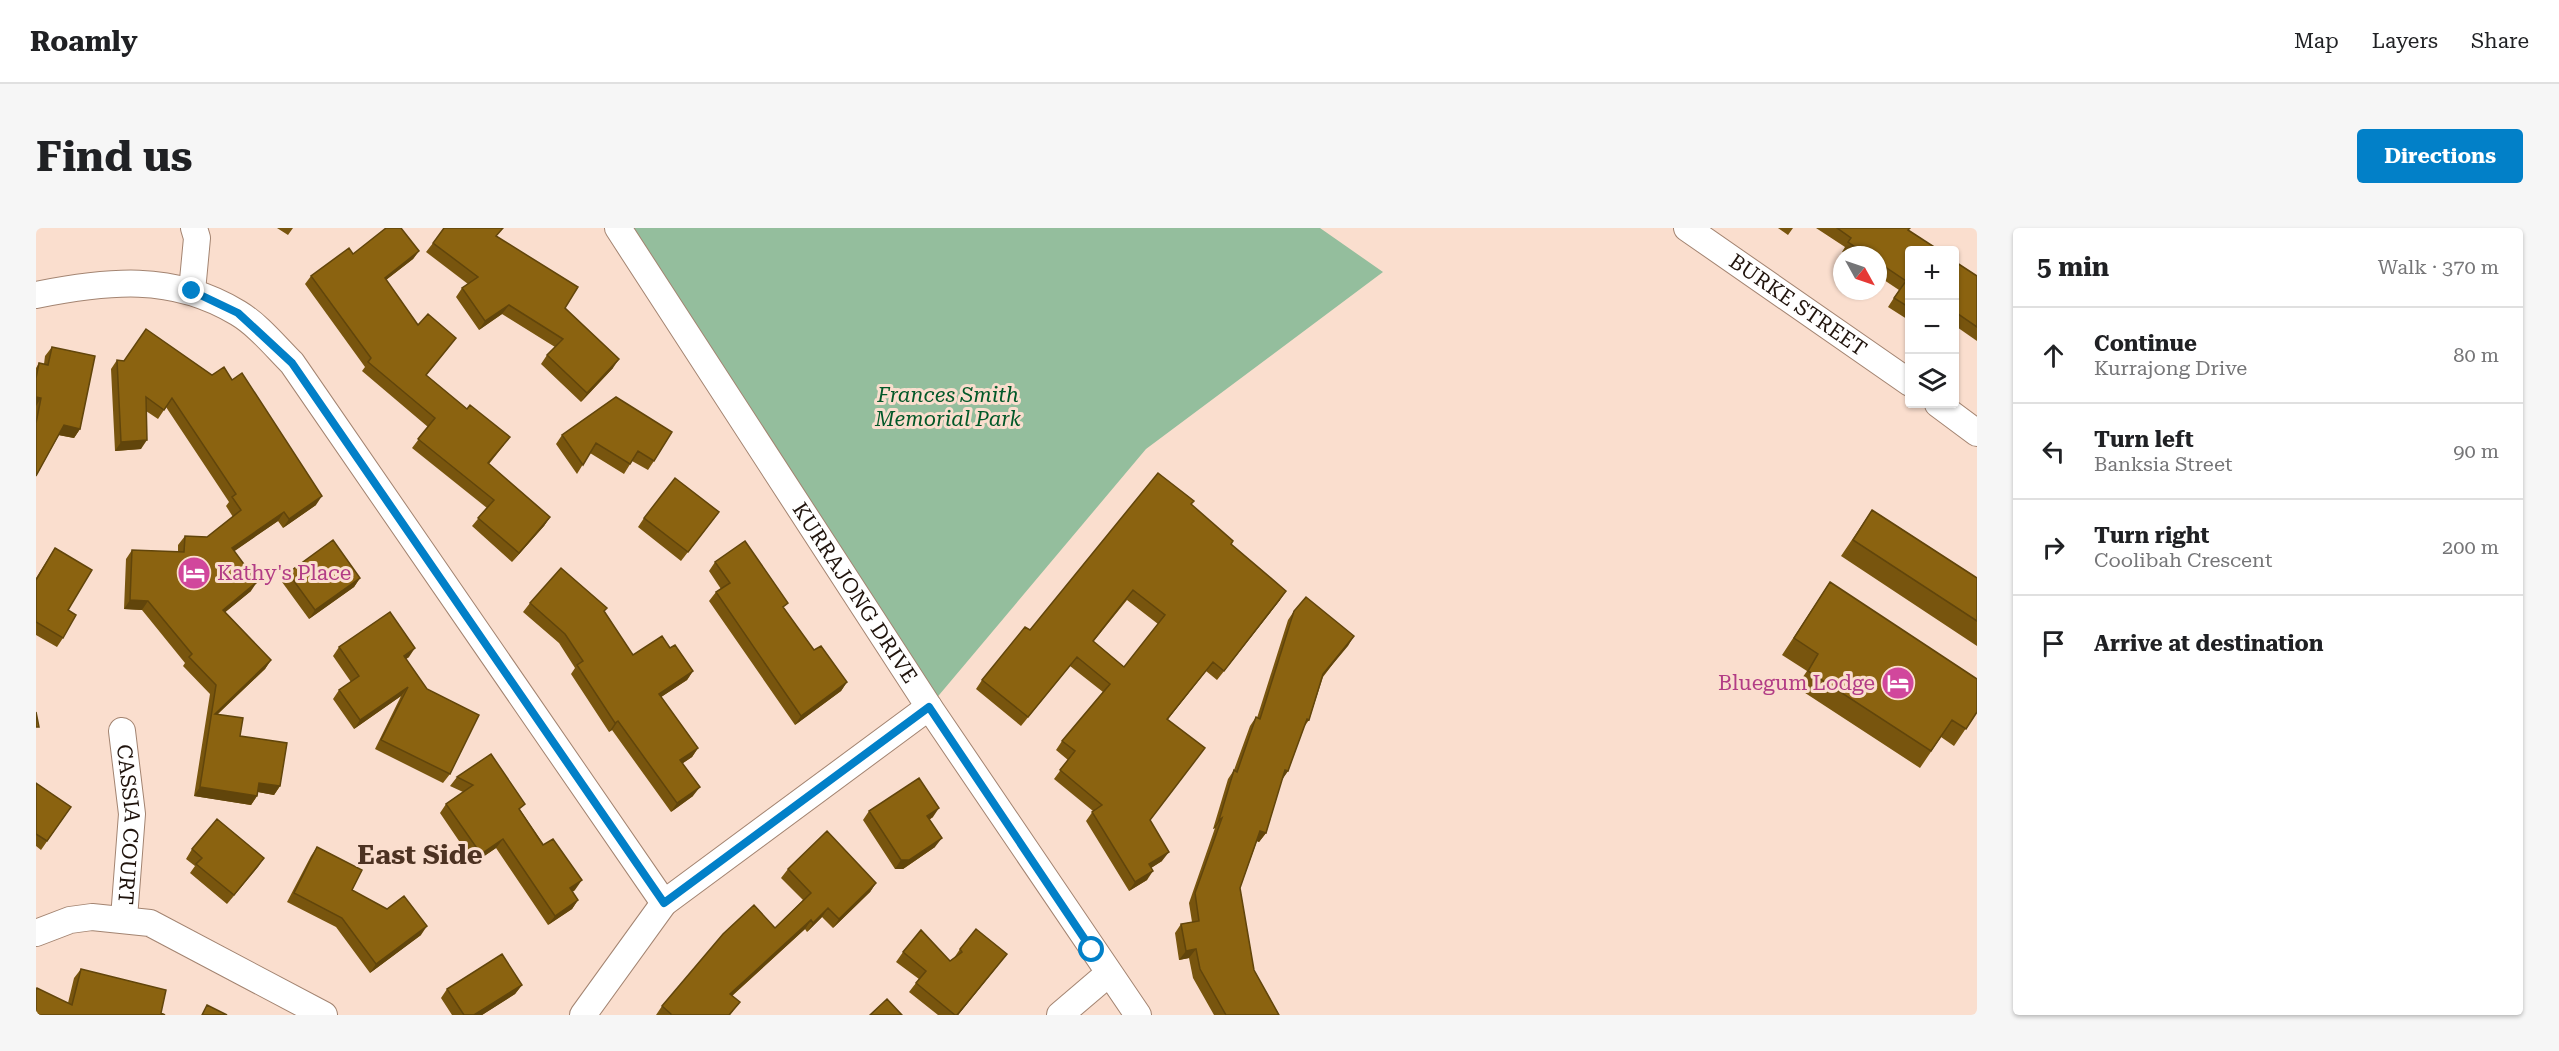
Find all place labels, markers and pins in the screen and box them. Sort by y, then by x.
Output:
hotel icon: Kathy's Place [176,555,212,591]
place label: Kathy's Place [217,561,351,585]
hotel icon: Bluegum Lodge [1880,665,1916,701]
place label: Bluegum Lodge [1718,671,1875,695]

